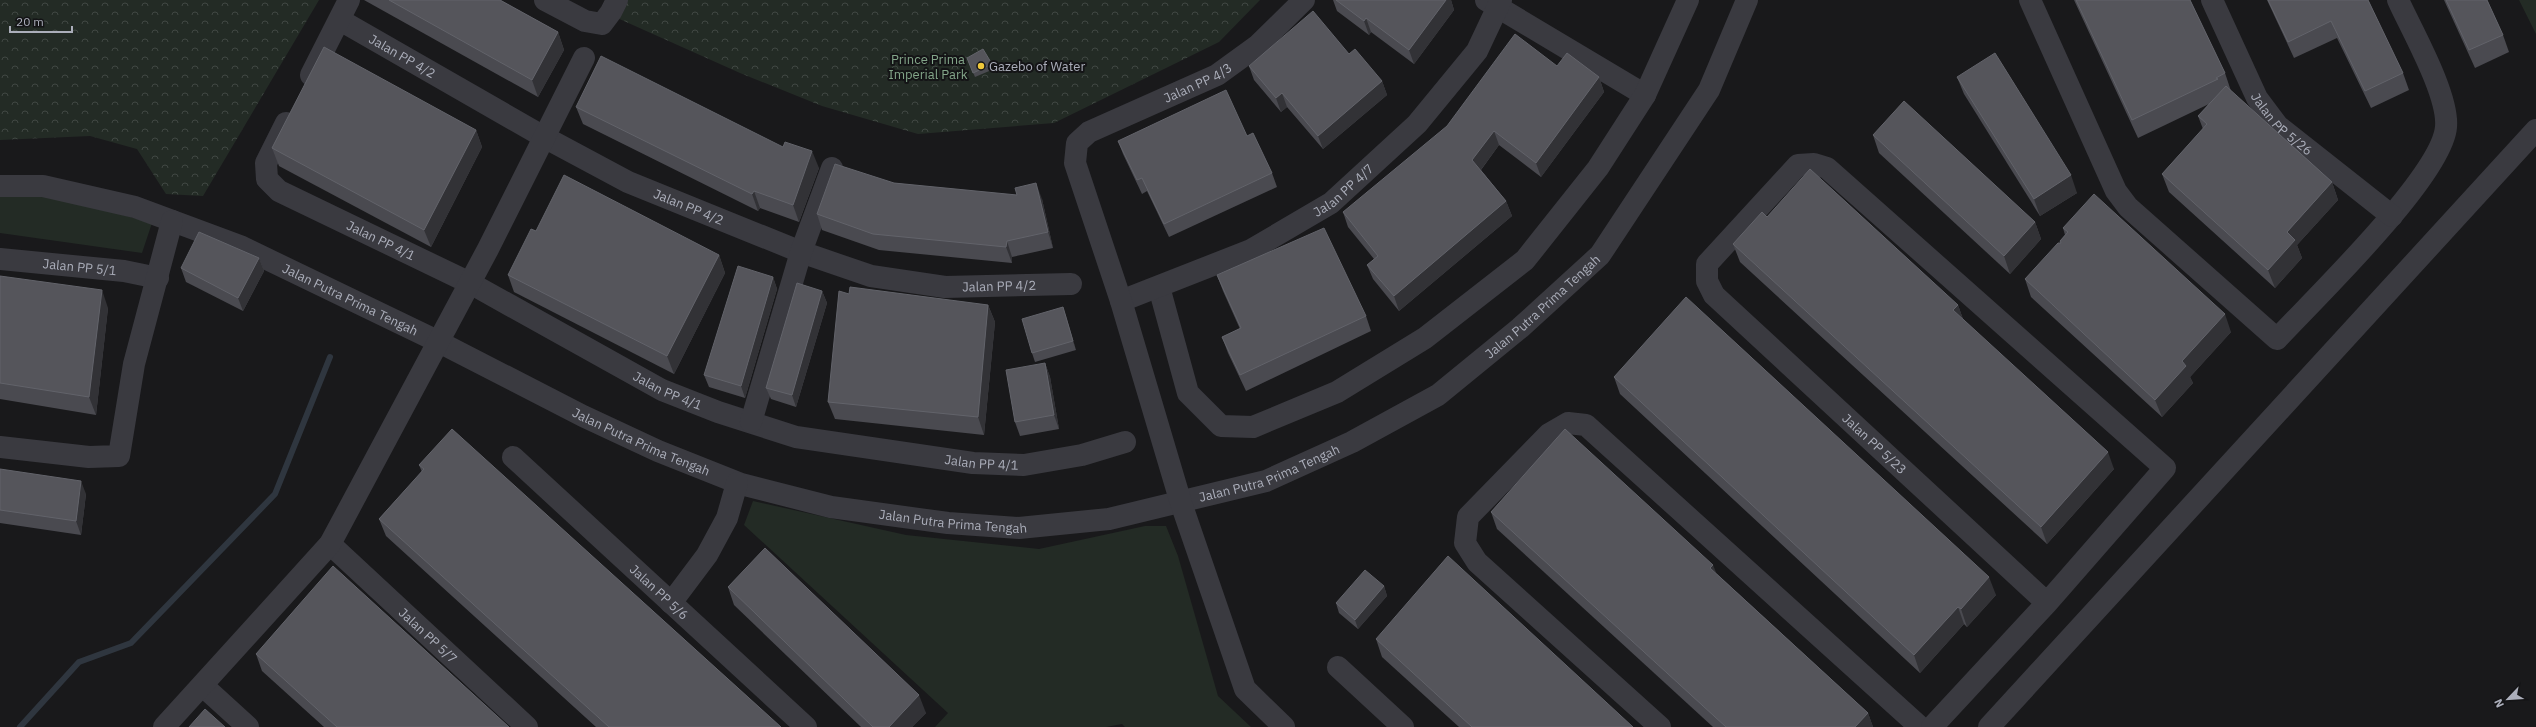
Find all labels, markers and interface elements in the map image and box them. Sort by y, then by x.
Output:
scale bar [10,8,72,34]
text: 20 m [16,14,44,29]
street label: Jalan PP 4/2 [366,30,439,82]
park label: Prince Prima Imperial Park [888,51,968,83]
place label: Gazebo of Water [989,58,1085,75]
street label: Jalan PP 4/3 [1161,59,1235,107]
marker: Gazebo of Water [976,61,986,71]
street label: Jalan PP 5/26 [2247,90,2316,159]
street label: Jalan PP 4/7 [1310,160,1377,221]
street label: Jalan PP 4/2 [651,185,726,229]
street label: Jalan PP 4/1 [344,217,418,264]
street label: Jalan Putra Prima Tengah [1482,251,1604,362]
street label: Jalan PP 5/1 [42,255,117,279]
street label: Jalan Putra Prima Tengah [280,260,421,340]
street label: Jalan PP 4/2 [962,277,1036,296]
street label: Jalan PP 4/1 [630,368,705,414]
street label: Jalan Putra Prima Tengah [570,404,712,480]
street label: Jalan PP 5/23 [1839,410,1910,478]
street label: Jalan Putra Prima Tengah [1197,441,1342,506]
street label: Jalan PP 4/1 [943,451,1019,474]
street label: Jalan Putra Prima Tengah [878,506,1028,537]
street label: Jalan PP 5/6 [626,561,692,624]
street label: Jalan PP 5/7 [395,604,461,667]
north arrow [2488,679,2528,719]
text: N [2491,697,2507,710]

